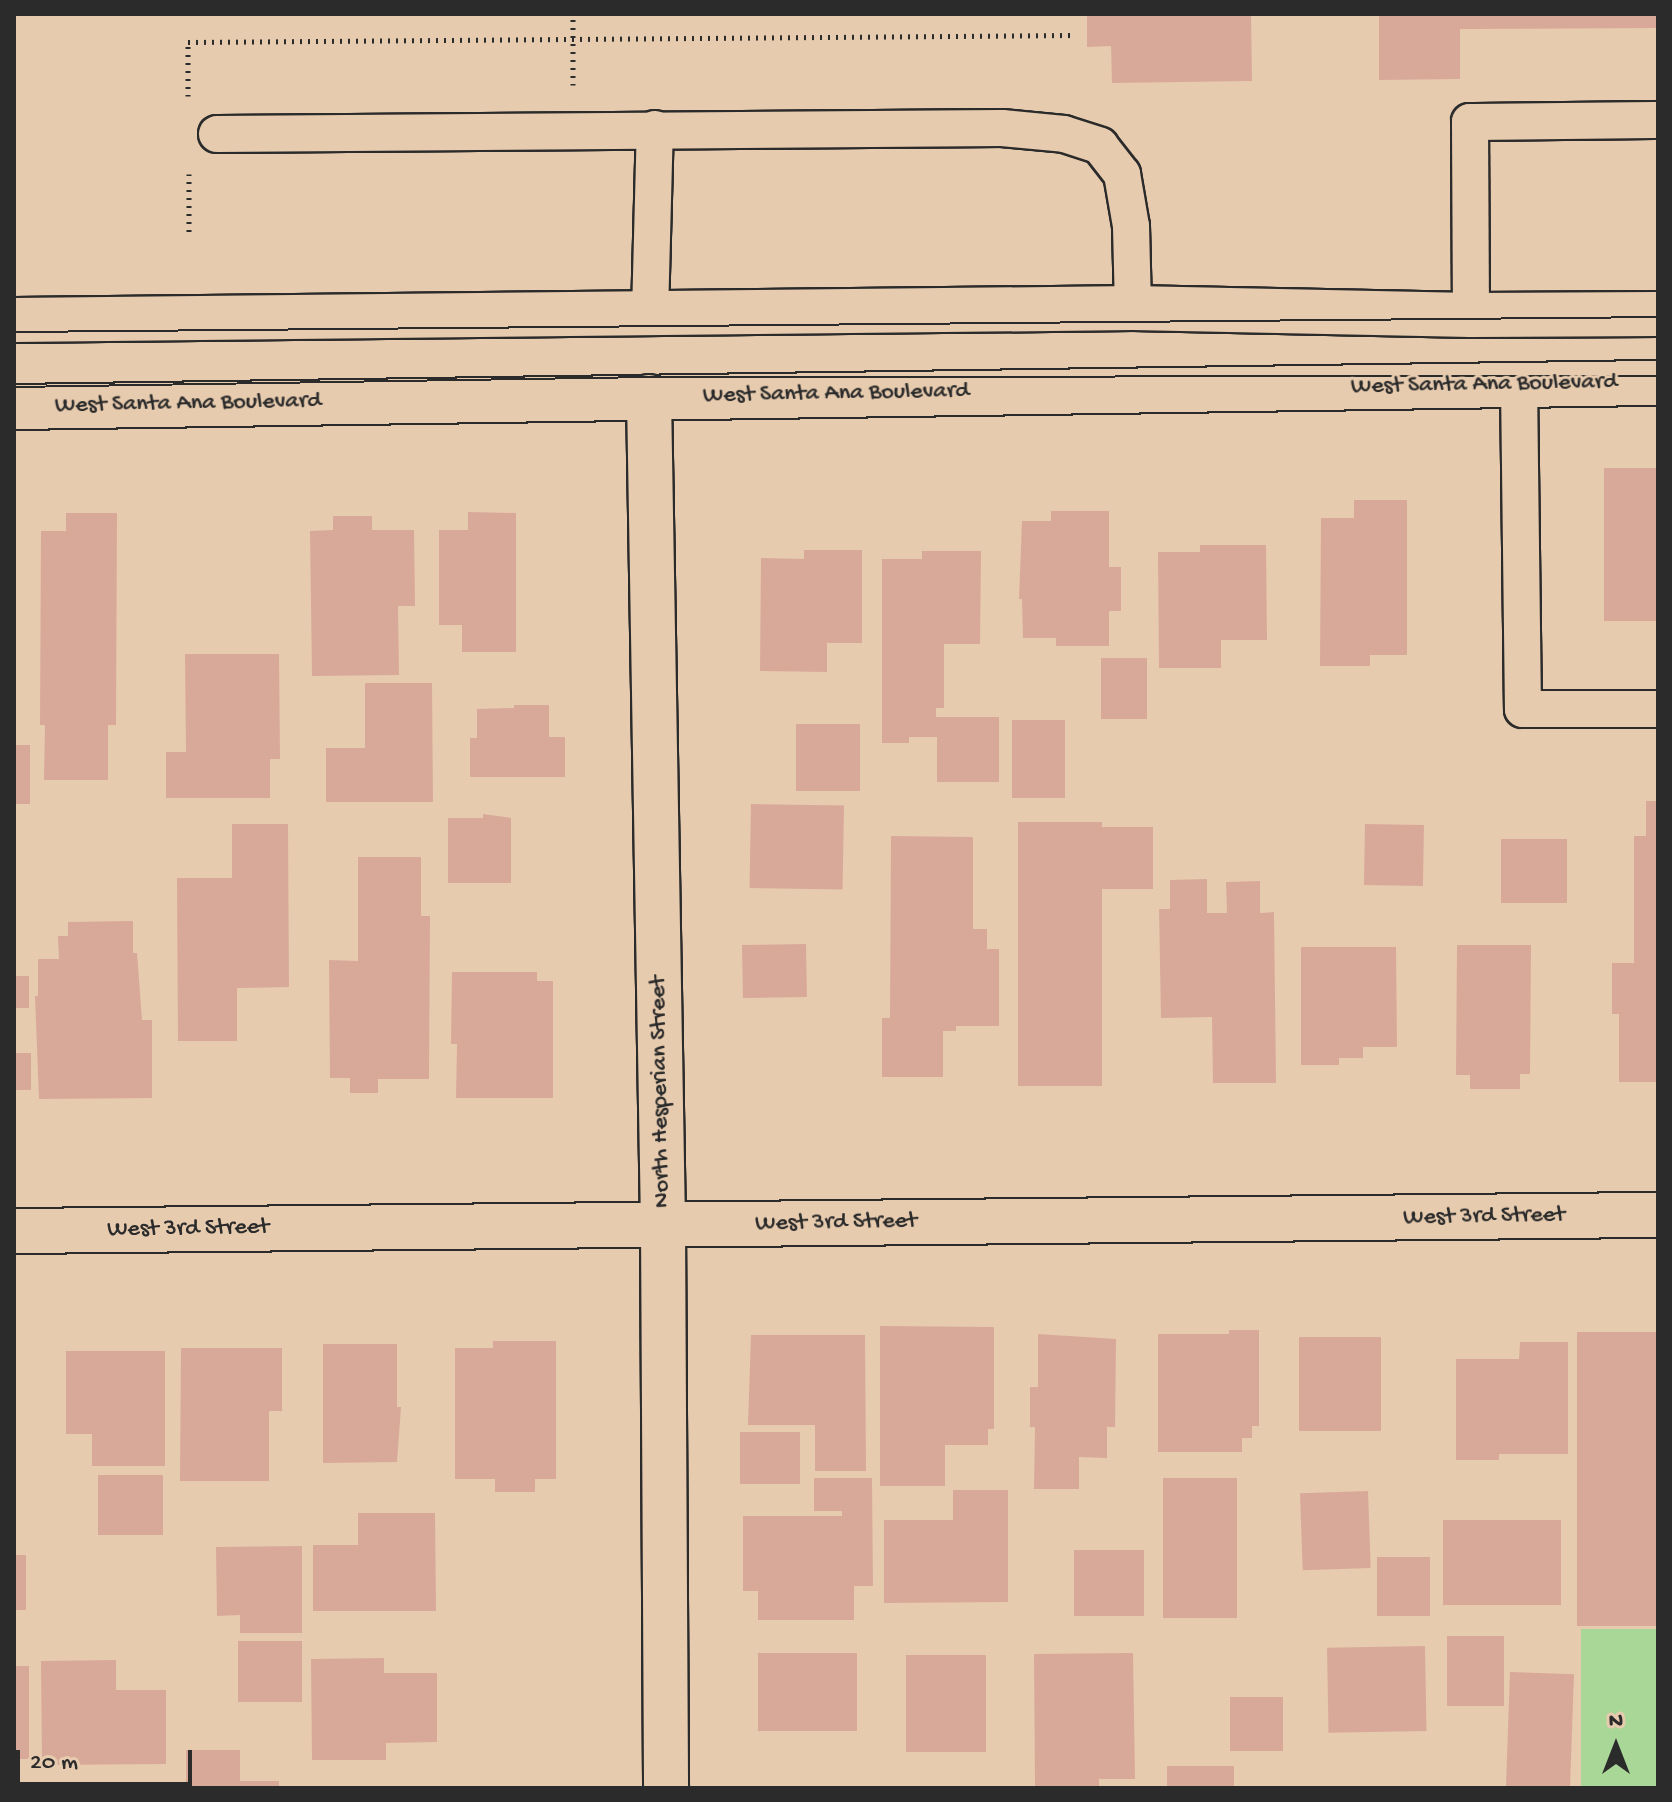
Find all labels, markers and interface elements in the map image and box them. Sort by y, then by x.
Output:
street label: West Santa Ana Boulevard [1351,368,1617,402]
street label: West Santa Ana Boulevard [703,377,969,411]
street label: West Santa Ana Boulevard [55,387,321,421]
street label: North Hesperian Street [645,976,677,1208]
street label: West 3rd Street [1403,1201,1565,1233]
street label: West 3rd Street [755,1207,917,1239]
street label: West 3rd Street [107,1213,269,1245]
north arrow [1576,1706,1656,1786]
text: N [1609,1709,1623,1735]
scale bar [20,1734,196,1784]
text: 20 m [30,1749,78,1778]

